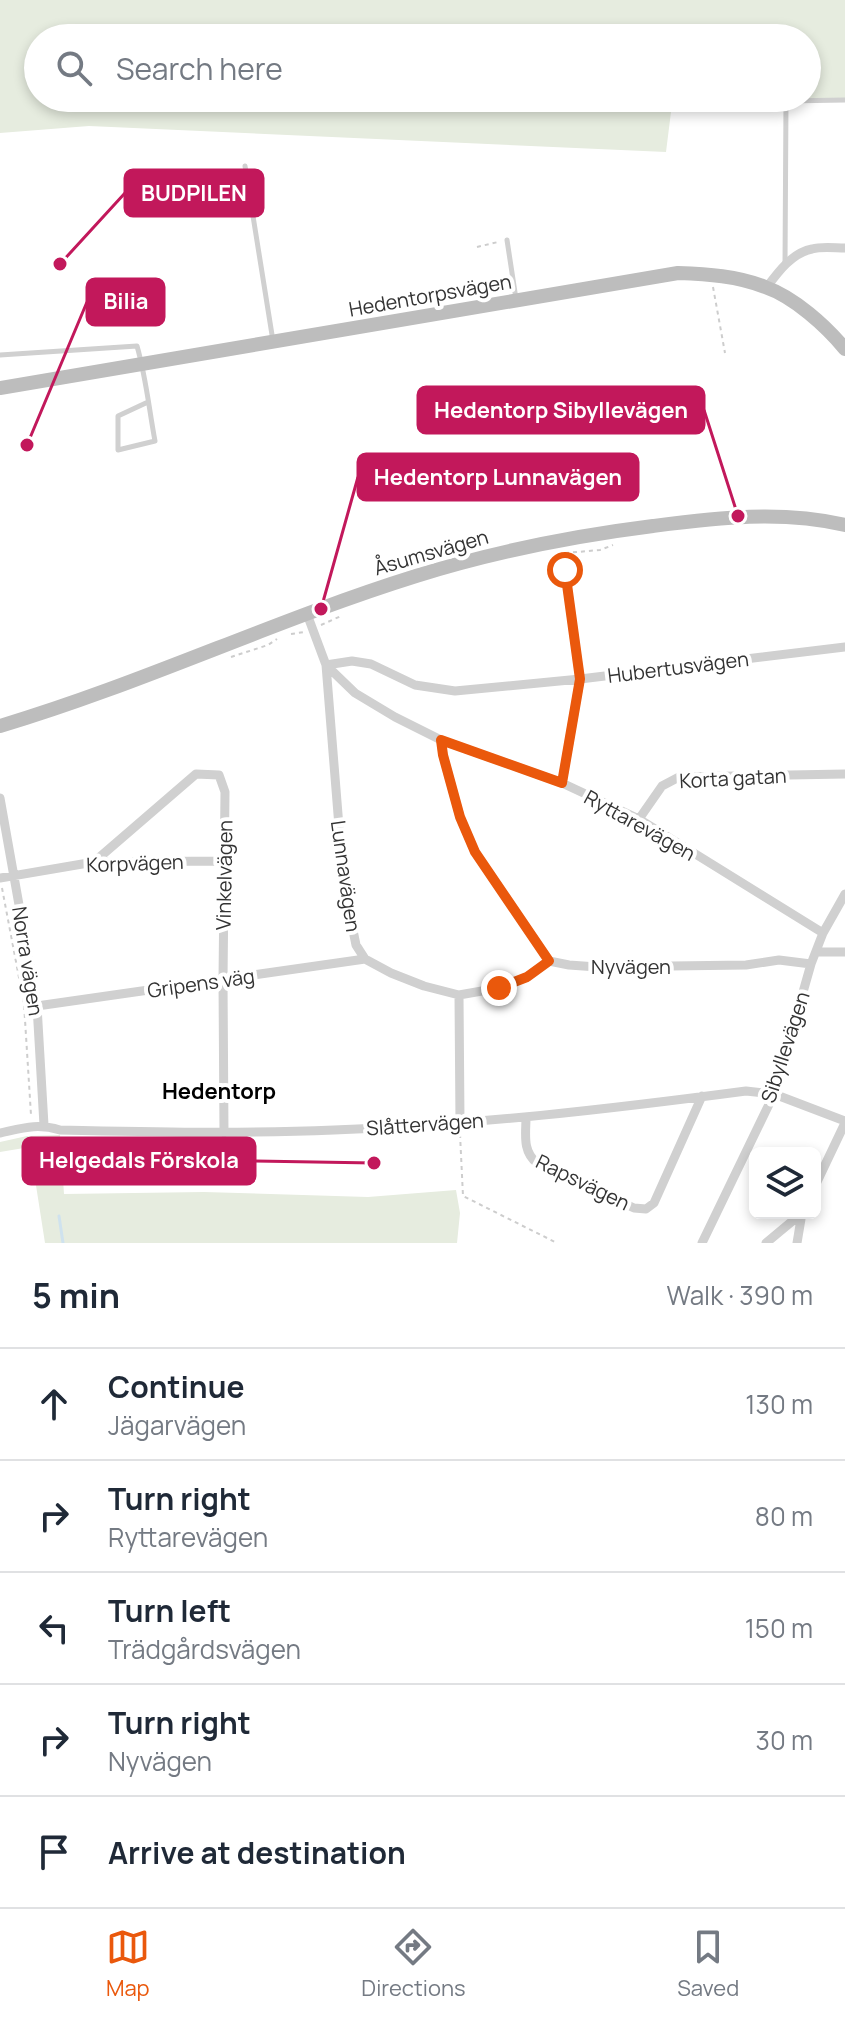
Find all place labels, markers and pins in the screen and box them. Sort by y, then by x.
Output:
callout: BUDPILEN [125,170,263,216]
callout: Bilia [87,279,164,325]
callout: Hedentorp Sibyllevägen [418,387,704,433]
callout: Hedentorp Lunnavägen [358,454,638,500]
callout: Helgedals Förskola [23,1138,255,1184]

